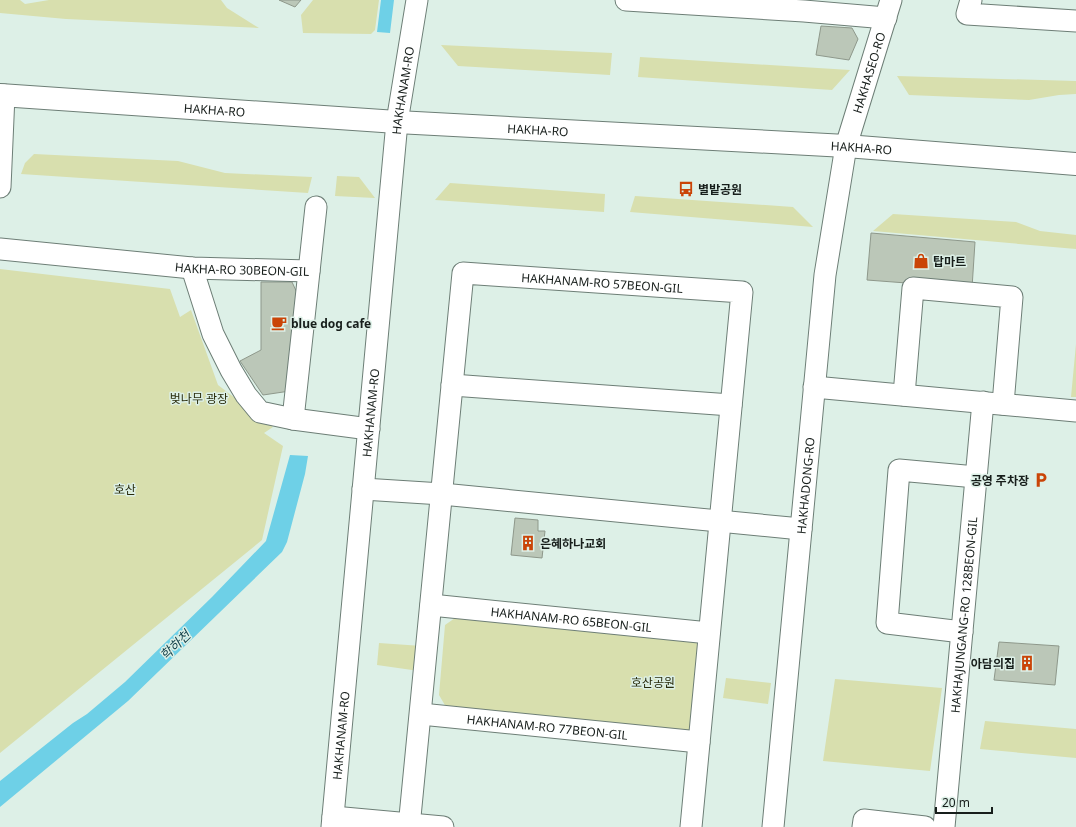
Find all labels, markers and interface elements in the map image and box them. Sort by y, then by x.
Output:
street label: HAKHASEO-RO [848,30,889,115]
street label: HAKHANAM-RO [387,45,418,135]
street label: HAKHA-RO [183,99,246,120]
street label: HAKHA-RO [507,119,569,140]
street label: HAKHA-RO [830,137,893,158]
bus stop icon: 별밭공원 [677,180,695,198]
place label: 별밭공원 [698,181,742,198]
shop icon: 탑마트 [912,252,930,270]
place label: 탑마트 [933,253,966,270]
street label: HAKHA-RO 30BEON-GIL [174,258,309,280]
street label: HAKHANAM-RO 57BEON-GIL [521,268,683,296]
cafe icon: blue dog cafe [270,314,288,332]
place label: blue dog cafe [291,315,371,332]
street label: HAKHANAM-RO [358,368,383,458]
park label: 벚나무 광장 [170,390,228,407]
street label: HAKHADONG-RO [792,436,818,535]
parking icon: 공영 주차장 [1032,471,1050,489]
place label: 공영 주차장 [971,472,1029,489]
park label: 호산 [114,481,136,498]
street label: HAKHAJUNGANG-RO 128BEON-GIL [946,516,981,714]
building icon: 은혜하나교회 [519,534,537,552]
place label: 은혜하나교회 [540,535,606,552]
street label: HAKHANAM-RO 65BEON-GIL [490,603,653,636]
water label: 학하천 [156,625,195,664]
building icon: 아담의집 [1018,654,1036,672]
place label: 아담의집 [971,655,1015,672]
park label: 호산공원 [631,674,675,691]
street label: HAKHANAM-RO [328,690,353,780]
street label: HAKHANAM-RO 77BEON-GIL [466,710,629,743]
scale bar [936,789,992,815]
text: 20 m [942,794,970,811]

